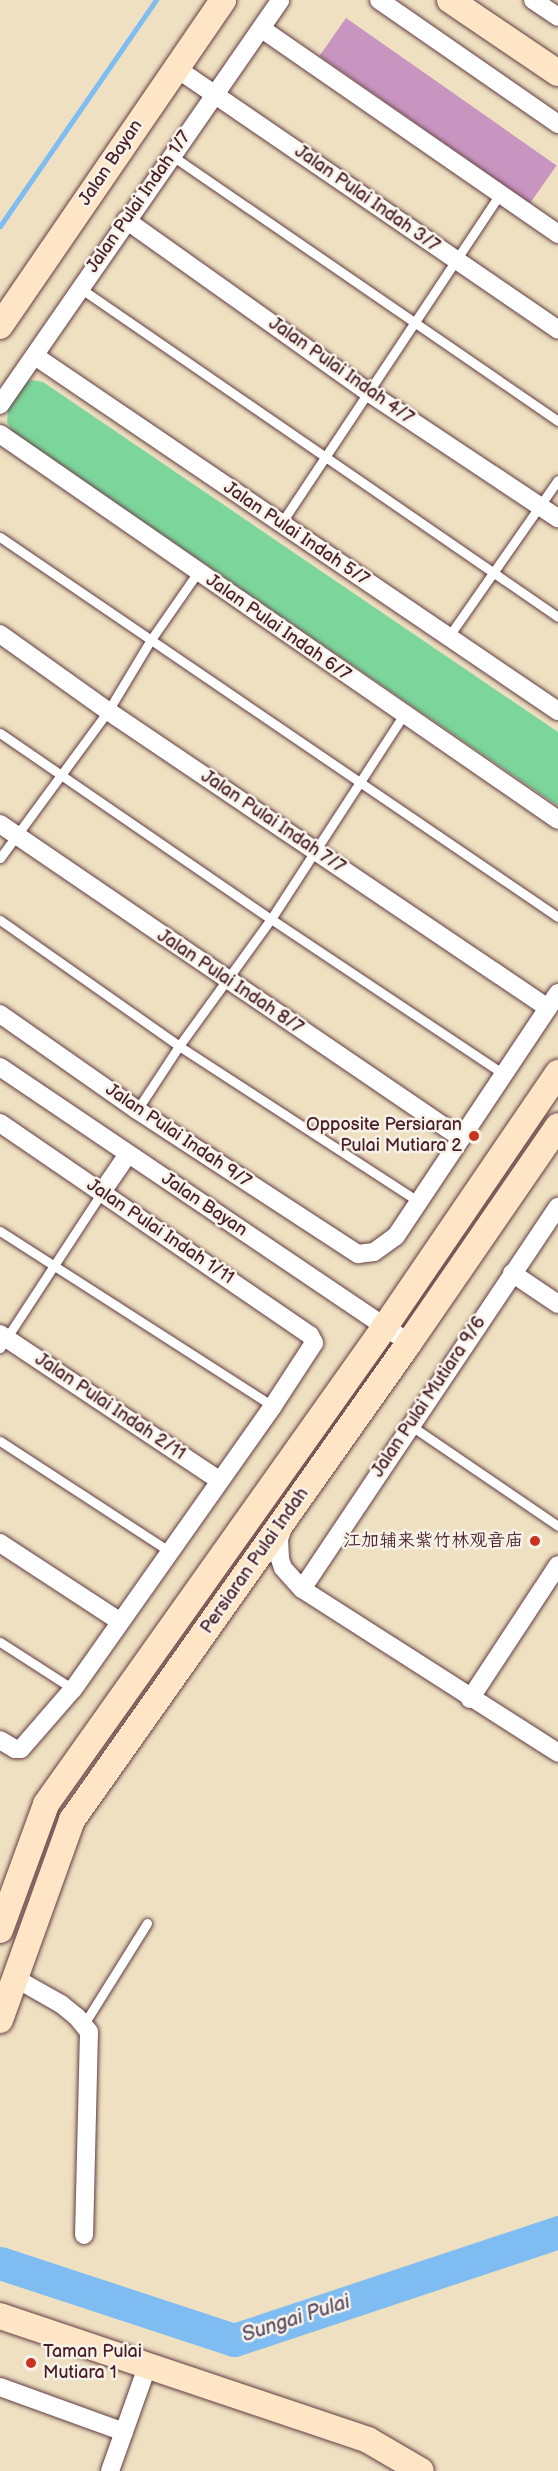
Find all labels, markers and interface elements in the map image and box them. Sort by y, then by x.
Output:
street label: Jalan Bayan [74,116,148,210]
street label: Jalan Pulai Indah 1/7 [82,127,196,277]
street label: Jalan Pulai Indah 3/7 [290,141,444,257]
street label: Jalan Pulai Indah 4/7 [264,313,418,429]
street label: Jalan Pulai Indah 5/7 [219,477,373,591]
street label: Jalan Pulai Indah 6/7 [201,570,355,686]
street label: Jalan Pulai Indah 7/7 [197,766,349,878]
street label: Jalan Pulai Indah 8/7 [153,925,307,1039]
street label: Jalan Pulai Indah 9/7 [101,1079,255,1193]
place label: Opposite Persiaran Pulai Mutiara 2 [306,1115,462,1158]
marker: Opposite Persiaran Pulai Mutiara 2 [467,1129,481,1143]
street label: Jalan Bayan [157,1168,251,1242]
street label: Jalan Pulai Indah 1/11 [82,1175,238,1289]
street label: Jalan Pulai Mutiara 9/6 [367,1313,491,1481]
street label: Jalan Pulai Indah 2/11 [31,1349,189,1465]
street label: Persiaran Pulai Indah [197,1484,313,1638]
place label: 江加辅来紫竹林观音庙 [343,1530,523,1552]
marker: 江加辅来紫竹林观音庙 [528,1534,542,1548]
water label: Sungai Pulai [239,2290,353,2348]
place label: Taman Pulai Mutiara 1 [43,2342,142,2384]
marker: Taman Pulai Mutiara 1 [24,2356,38,2370]

